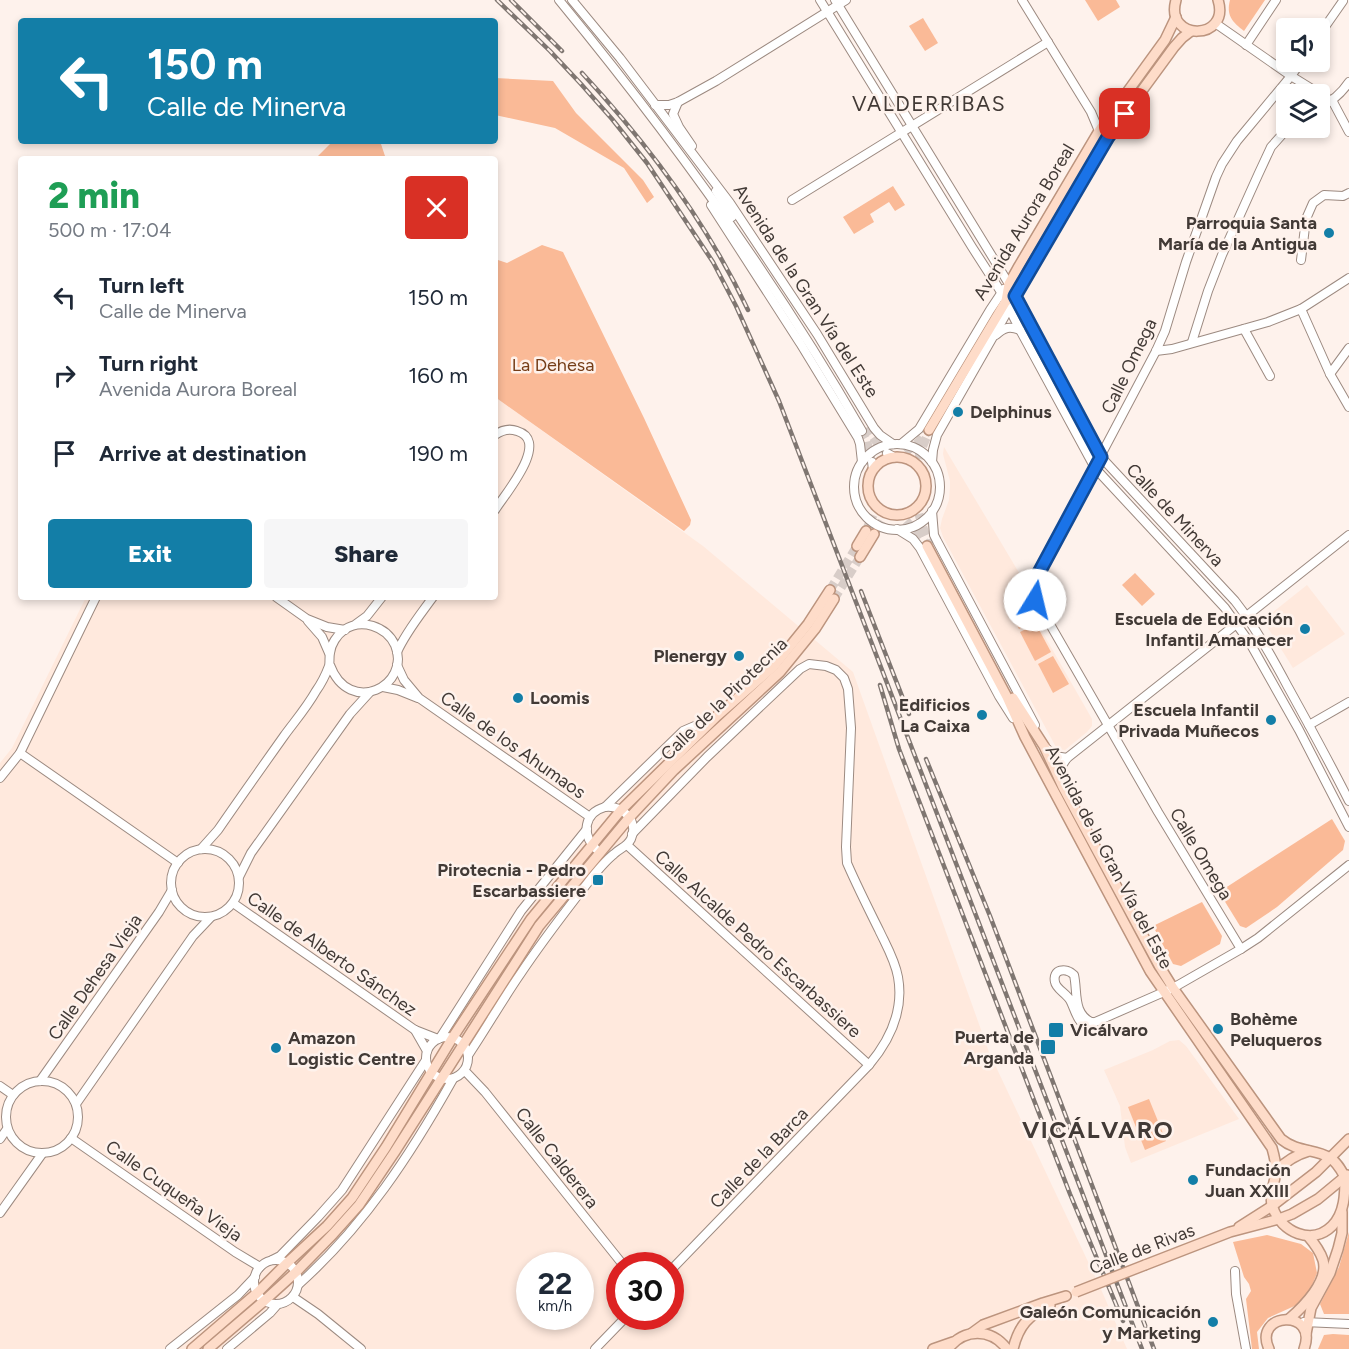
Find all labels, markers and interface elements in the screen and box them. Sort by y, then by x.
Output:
map controls [1276,18,1330,138]
button: sound [1276,18,1330,72]
text: 150 m [147,39,263,90]
icon: left [48,42,126,120]
button: layers [1276,84,1330,138]
pin [1099,88,1150,139]
text: Calle de Minerva [147,90,346,123]
district label: VALDERRIBAS [852,91,1006,116]
icon: arrive [1108,97,1141,130]
street label: Avenida Aurora Boreal [969,140,1079,304]
text: 2 min [48,174,140,217]
button: close [405,176,468,239]
street label: Avenida de la Gran Vía del Este [729,180,883,402]
place label: Parroquia Santa María de la Antigua [1158,212,1317,255]
text: 500 m · 17:04 [48,218,171,242]
marker: Parroquia Santa María de la Antigua [1322,226,1336,240]
text: Turn left [99,272,185,299]
icon: left [48,281,81,314]
text: 150 m [408,284,468,311]
text: Calle de Minerva [99,299,247,323]
street label: Calle Omega [1096,315,1162,417]
text: Turn right [99,350,198,377]
park label: La Dehesa [512,354,594,376]
icon: right [48,359,81,392]
text: 160 m [408,362,468,389]
text: Avenida Aurora Boreal [99,377,297,401]
place label: Delphinus [970,401,1052,423]
marker: Delphinus [951,405,965,419]
icon: arrive [48,437,81,470]
text: Arrive at destination [99,440,307,467]
text: 190 m [408,440,468,467]
street label: Calle de Minerva [1122,459,1228,571]
button: Exit [48,519,252,588]
button: Share [264,519,468,588]
position arrow [1003,568,1067,632]
place label: Escuela de Educación Infantil Amanecer [1115,608,1293,651]
marker: Escuela de Educación Infantil Amanecer [1298,622,1312,636]
street label: Calle de la Pirotecnia [656,633,792,765]
place label: Plenergy [654,645,728,667]
marker: Plenergy [732,649,746,663]
street label: Calle de los Ahumaos [436,687,590,803]
place label: Loomis [530,687,590,709]
marker: Loomis [511,691,525,705]
place label: Edificios La Caixa [899,694,971,737]
place label: Escuela Infantil Privada Muñecos [1118,699,1260,742]
marker: Edificios La Caixa [975,708,989,722]
marker: Escuela Infantil Privada Muñecos [1264,713,1278,727]
street label: Avenida de la Gran Vía del Este [1041,742,1177,973]
street label: Calle Omega [1165,804,1237,904]
street label: Calle Alcalde Pedro Escarbassiere [650,845,866,1043]
place label: Pirotecnia - Pedro Escarbassiere [437,859,586,902]
marker: Pirotecnia - Pedro Escarbassiere [591,873,605,887]
street label: Calle de Alberto Sánchez [243,887,421,1021]
street label: Calle Dehesa Vieja [43,910,147,1044]
place label: Bohème Peluqueros [1230,1008,1322,1051]
place label: Vicálvaro [1070,1019,1148,1041]
marker: Vicálvaro [1047,1021,1065,1039]
marker: Bohème Peluqueros [1211,1022,1225,1036]
place label: Puerta de Arganda [955,1026,1034,1069]
place label: Amazon Logistic Centre [288,1027,415,1070]
marker: Puerta de Arganda [1039,1038,1057,1056]
marker: Amazon Logistic Centre [269,1041,283,1055]
street label: Calle Calderera [511,1103,603,1213]
street label: Calle de la Barca [705,1103,813,1213]
district label: VICÁLVARO [1022,1115,1174,1144]
street label: Calle Cuqueña Vieja [101,1136,247,1246]
place label: Fundación Juan XXIII [1205,1159,1291,1202]
marker: Fundación Juan XXIII [1186,1173,1200,1187]
street label: Calle de Rivas [1086,1219,1198,1279]
speed limit sign: 30 [606,1252,684,1330]
text: 22 [538,1265,572,1302]
text: km/h [538,1297,572,1315]
place label: Galeón Comunicación y Marketing [1020,1301,1201,1344]
marker: Galeón Comunicación y Marketing [1206,1315,1220,1329]

